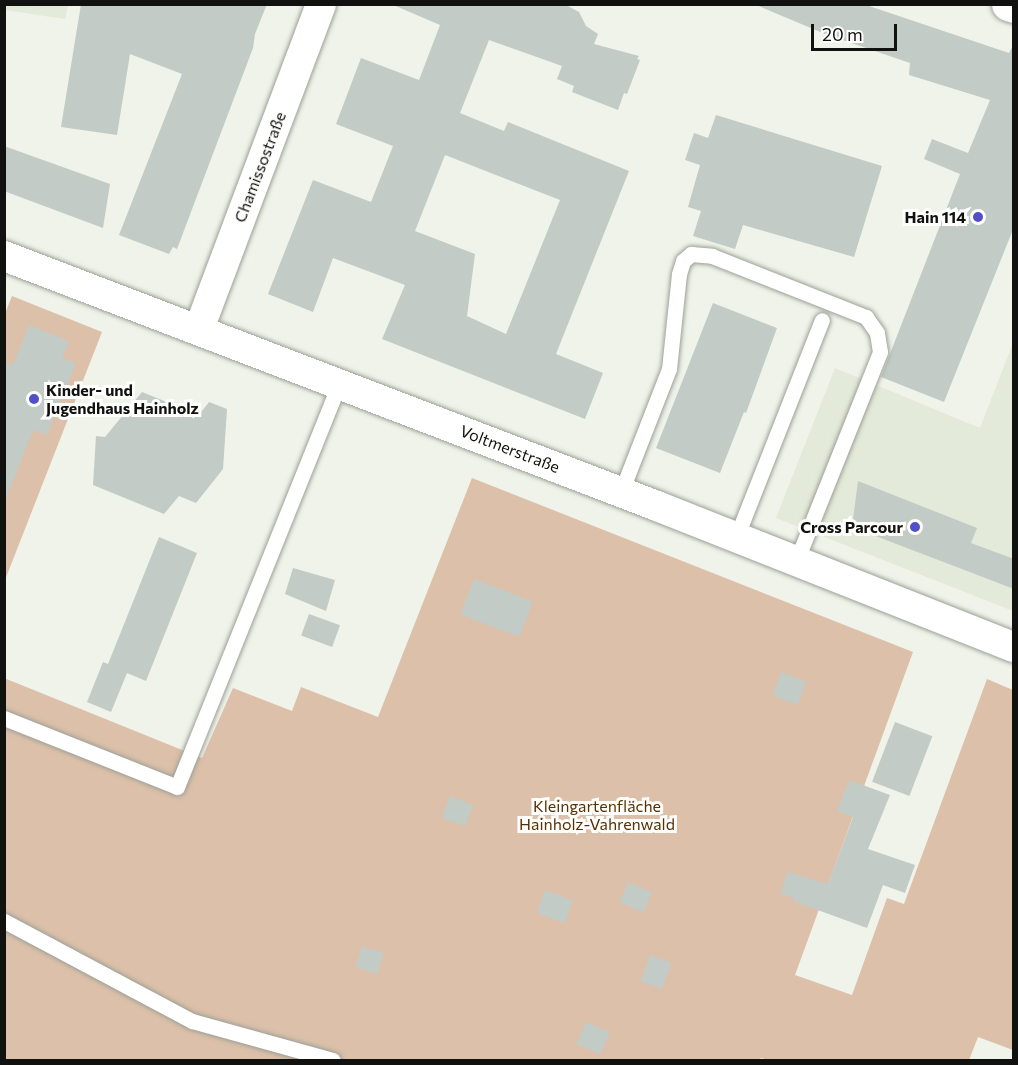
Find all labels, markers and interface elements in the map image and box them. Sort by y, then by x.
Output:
scale bar [814,12,900,50]
text: 20 m [822,23,863,45]
street label: Chamissostraße [230,109,290,225]
place label: Hain 114 [905,207,966,227]
marker: Hain 114 [971,210,985,224]
place label: Kinder- und Jugendhaus Hainholz [46,380,199,418]
marker: Kinder- und Jugendhaus Hainholz [27,392,41,406]
street label: Voltmerstraße [458,421,562,477]
place label: Cross Parcour [800,517,903,537]
marker: Cross Parcour [908,520,922,534]
park label: Kleingartenfläche Hainholz-Vahrenwald [519,796,675,834]

